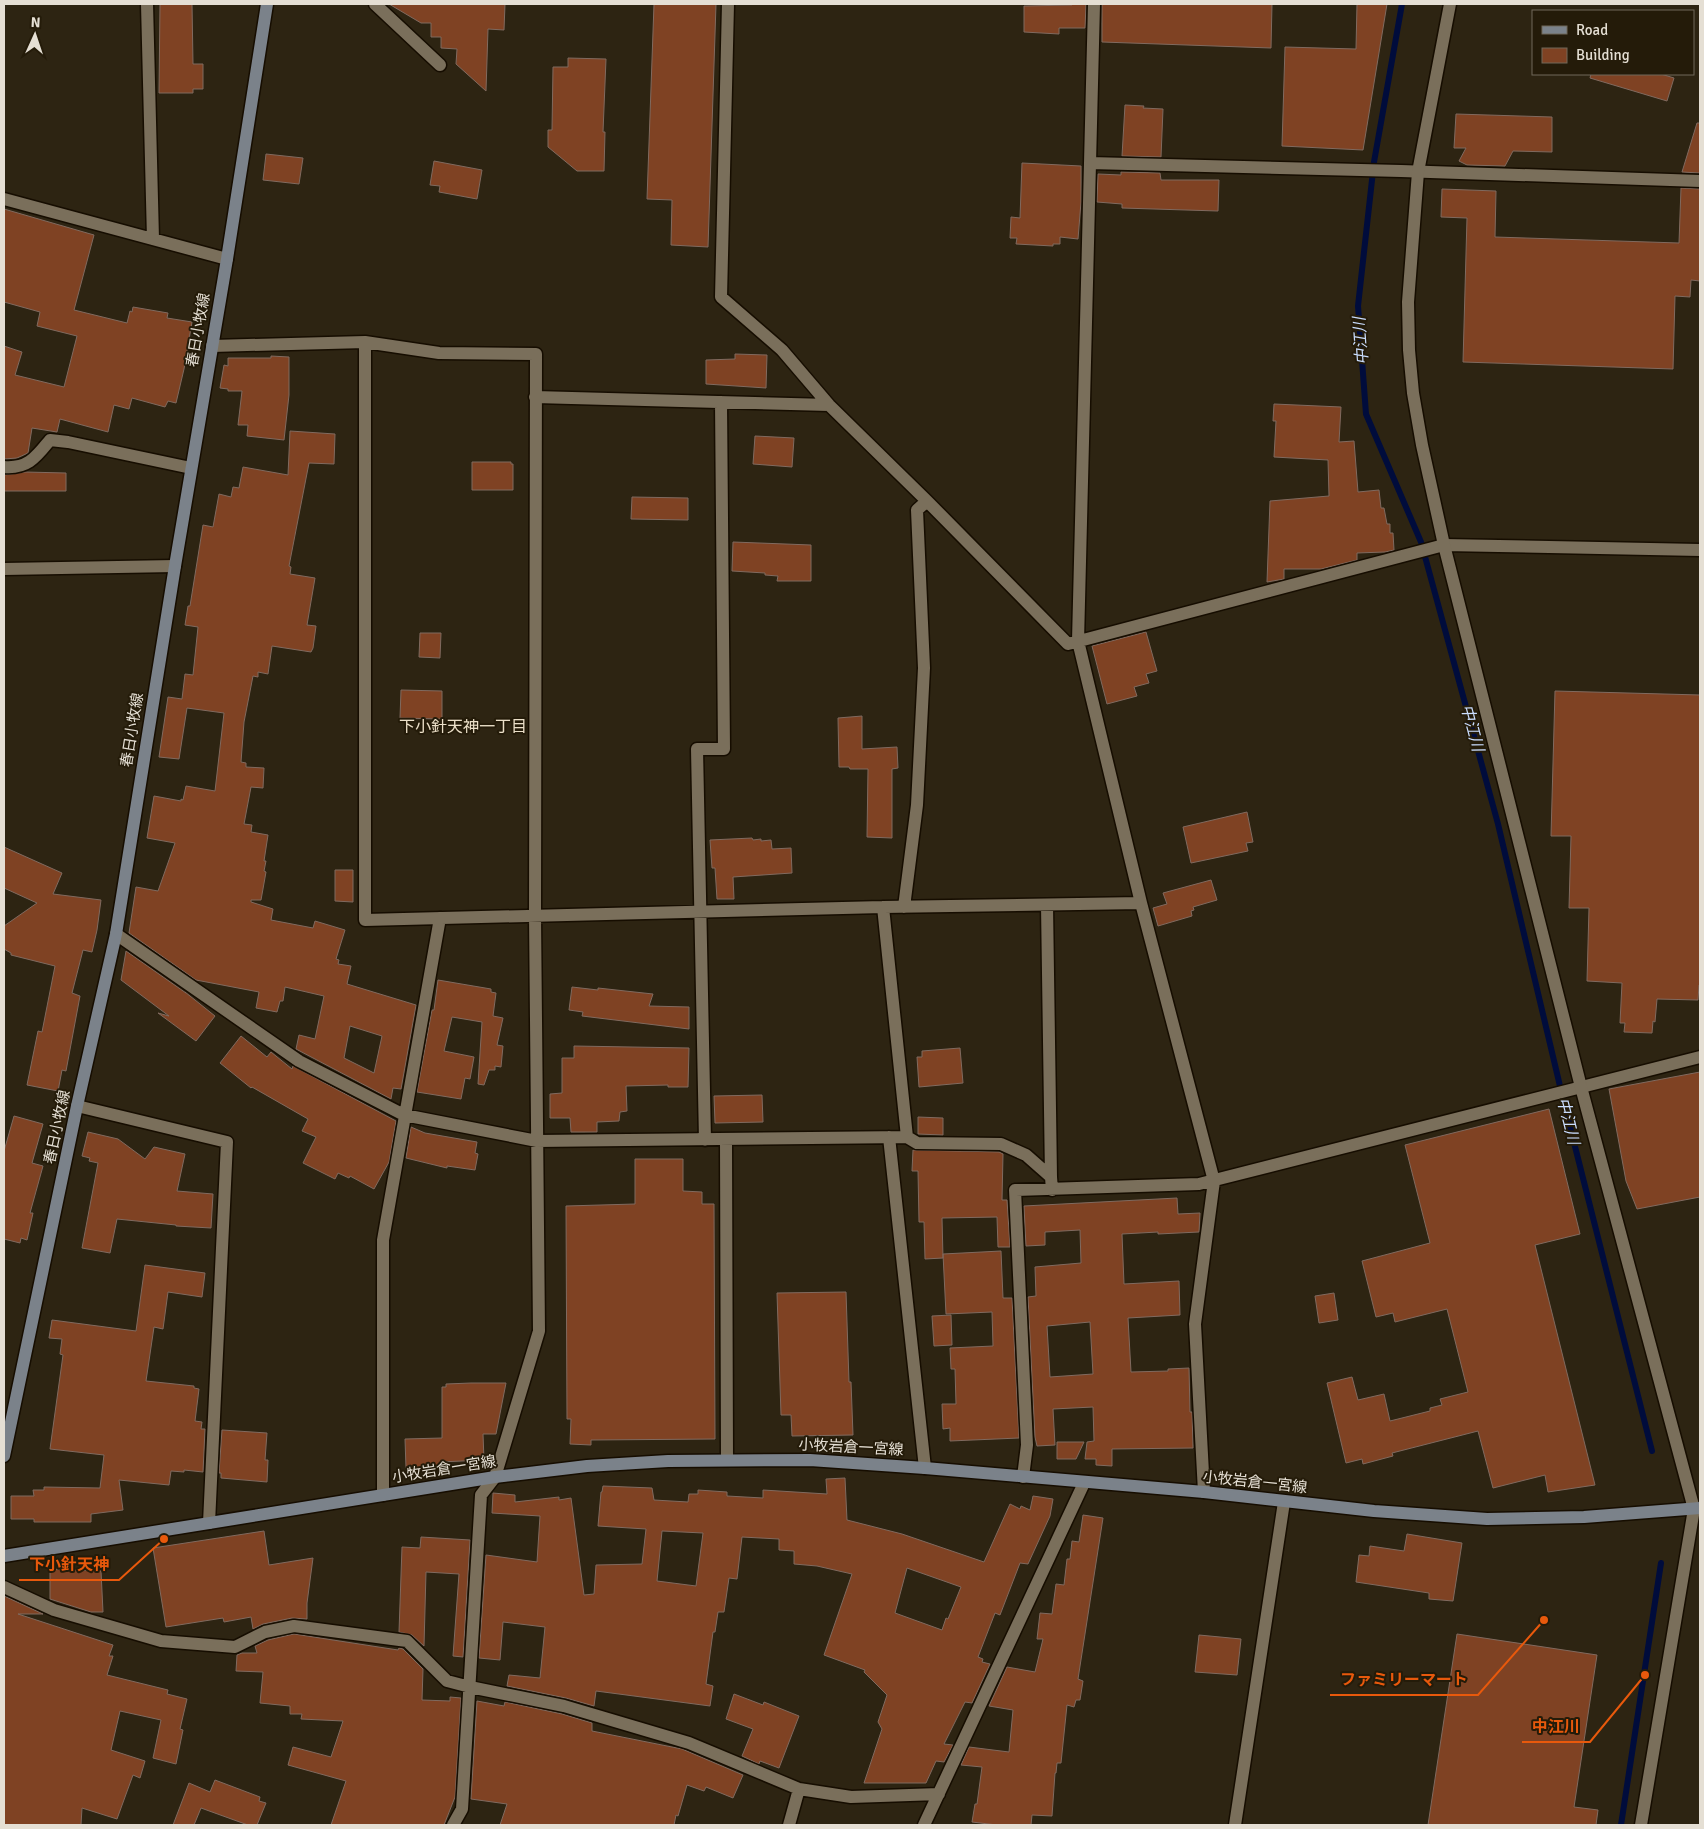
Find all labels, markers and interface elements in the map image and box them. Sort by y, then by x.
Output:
north arrow [10,10,60,60]
legend [1532,10,1694,75]
text: N [30,14,41,31]
text: Road [1576,21,1608,39]
text: Building [1576,46,1630,64]
street label: 春日小牧線 [183,291,213,369]
water label: 中江川 [1349,314,1373,366]
street label: 春日小牧線 [117,692,147,768]
water label: 中江川 [1456,702,1488,756]
district label: 下小針天神一丁目 [399,717,527,737]
street label: 春日小牧線 [40,1088,74,1166]
water label: 中江川 [1552,1095,1584,1149]
street label: 小牧岩倉一宮線 [798,1435,904,1459]
street label: 小牧岩倉一宮線 [391,1452,497,1486]
street label: 小牧岩倉一宮線 [1202,1468,1308,1496]
callout: 下小針天神 [19,1549,119,1580]
text: 下小針天神 [29,1555,109,1575]
callout: ファミリーマート [1330,1664,1478,1695]
text: ファミリーマート [1340,1670,1468,1690]
callout: 中江川 [1522,1711,1590,1742]
text: 中江川 [1532,1717,1580,1737]

